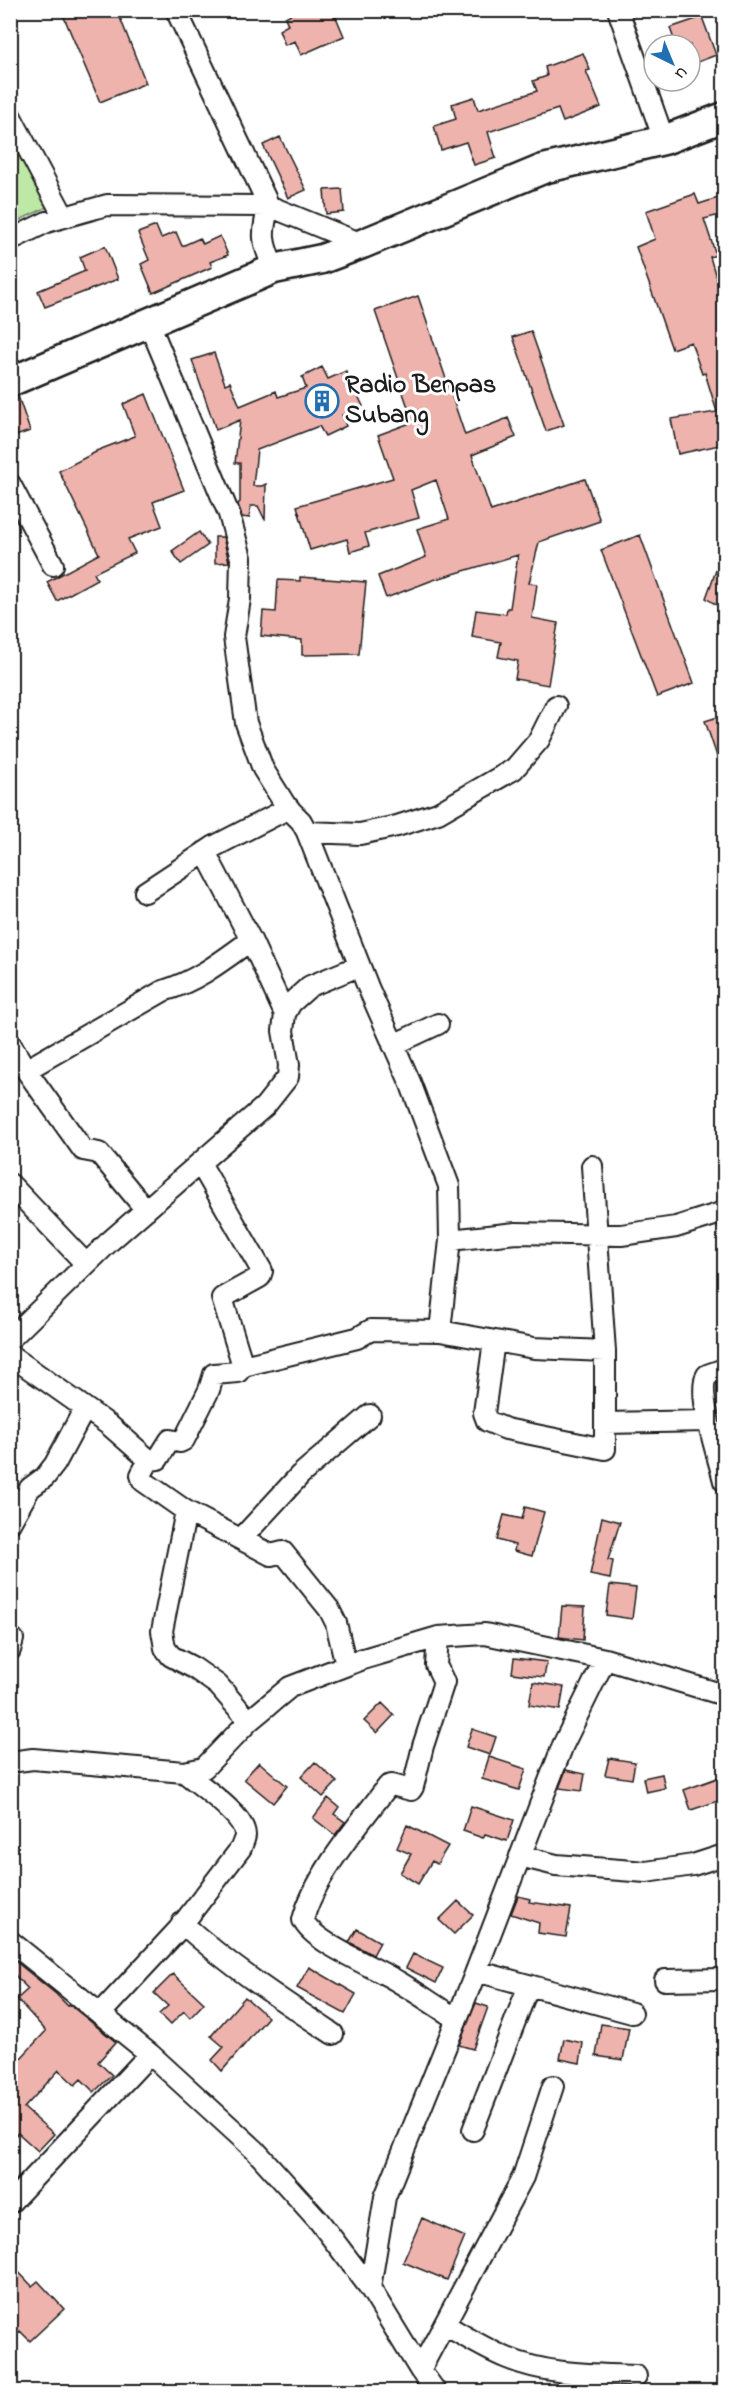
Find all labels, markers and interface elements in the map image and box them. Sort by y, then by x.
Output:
north arrow [642,33,702,93]
text: U [669,60,693,85]
place label: Radio Benpas Subang [345,367,496,436]
building icon: Radio Benpas Subang [304,383,340,419]

